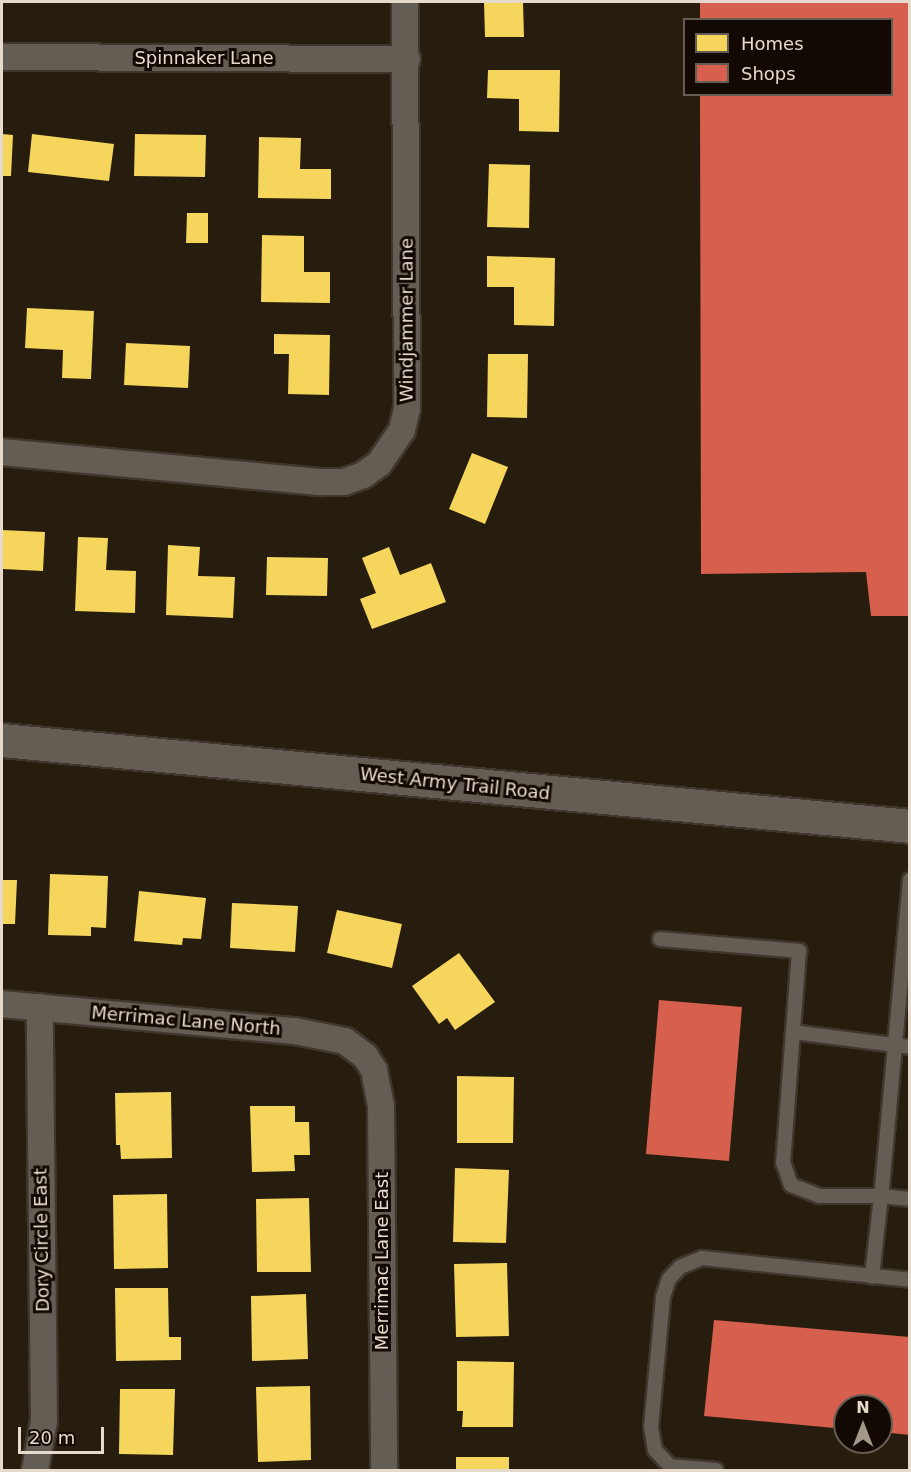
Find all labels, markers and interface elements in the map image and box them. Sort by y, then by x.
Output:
legend [683,18,893,96]
text: Homes [741,33,804,54]
street label: Spinnaker Lane [134,47,274,69]
text: Shops [741,63,796,84]
street label: Windjammer Lane [396,238,418,402]
street label: West Army Trail Road [359,763,551,805]
street label: Merrimac Lane North [90,1002,282,1040]
street label: Dory Circle East [30,1168,54,1312]
street label: Merrimac Lane East [371,1172,393,1350]
north arrow [833,1394,893,1454]
text: N [856,1398,870,1417]
scale bar [21,1415,106,1453]
text: 20 m [29,1427,75,1448]

